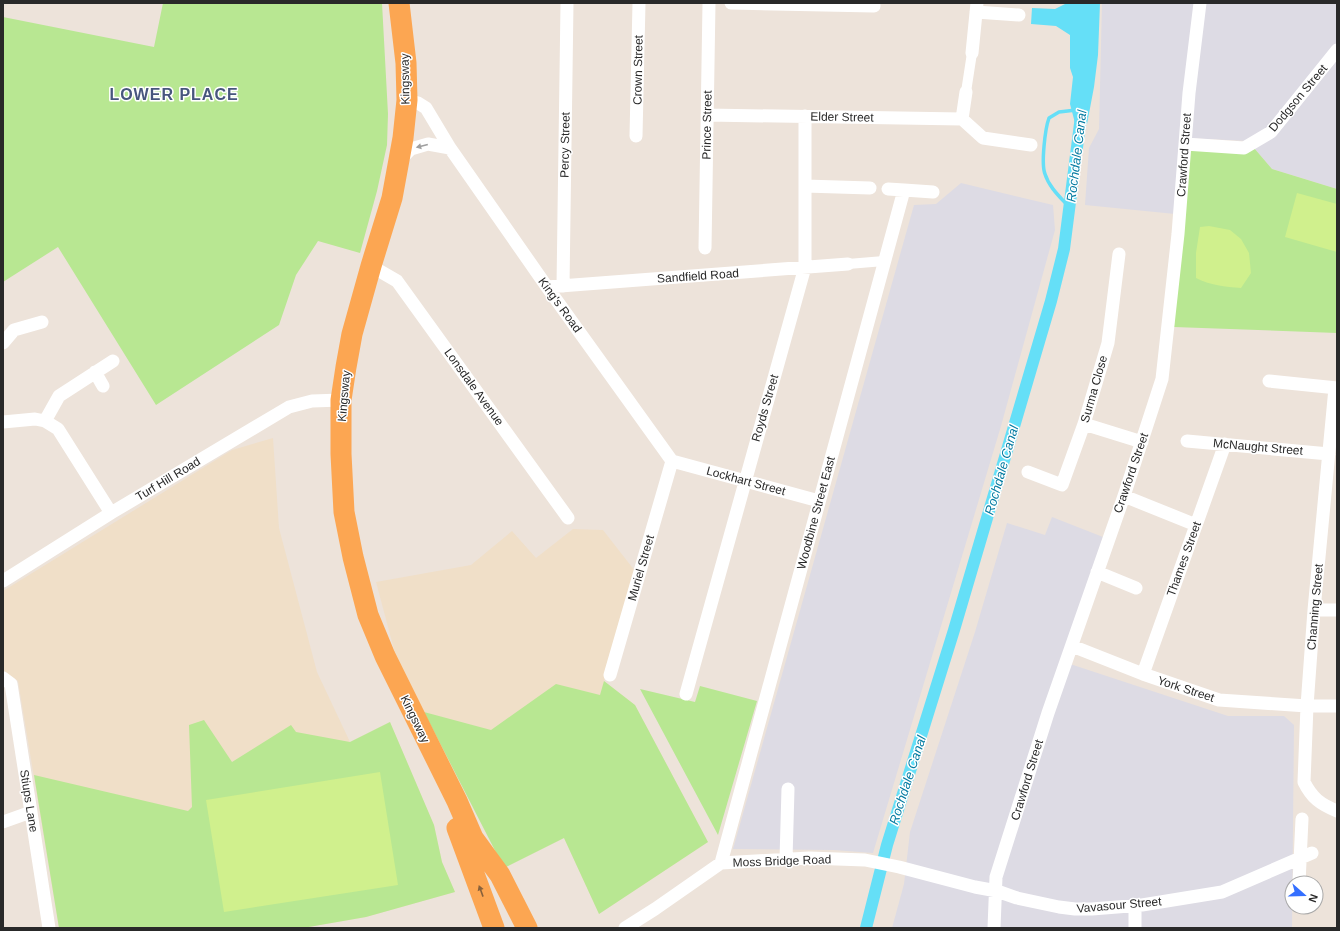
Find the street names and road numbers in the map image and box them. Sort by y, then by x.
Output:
street label: Crown Street [630,34,646,105]
street label: Kingsway [398,53,412,105]
street label: Dodgson Street [1266,61,1331,134]
street label: Prince Street [699,90,715,160]
street label: Elder Street [810,109,874,125]
street label: Percy Street [557,111,573,178]
street label: Crawford Street [1174,112,1194,197]
street label: Sandfield Road [657,266,739,286]
street label: King's Road [535,275,585,335]
street label: Lonsdale Avenue [441,346,507,429]
street label: Surma Close [1078,353,1110,424]
street label: Kingsway [335,370,353,422]
street label: Royds Street [749,372,781,443]
street label: Crawford Street [1111,430,1152,515]
street label: McNaught Street [1213,436,1304,458]
street label: Turf Hill Road [133,454,203,504]
street label: Woodbine Street East [794,454,838,571]
street label: Lockhart Street [705,464,788,498]
street label: Thames Street [1164,519,1204,598]
street label: Muriel Street [625,533,657,603]
street label: Channing Street [1304,563,1326,651]
street label: York Street [1156,673,1217,705]
street label: Kingsway [397,693,433,745]
street label: Crawford Street [1008,737,1046,822]
street label: Stiups Lane [17,769,41,834]
street label: Moss Bridge Road [732,852,832,870]
street label: Vavasour Street [1076,894,1163,916]

